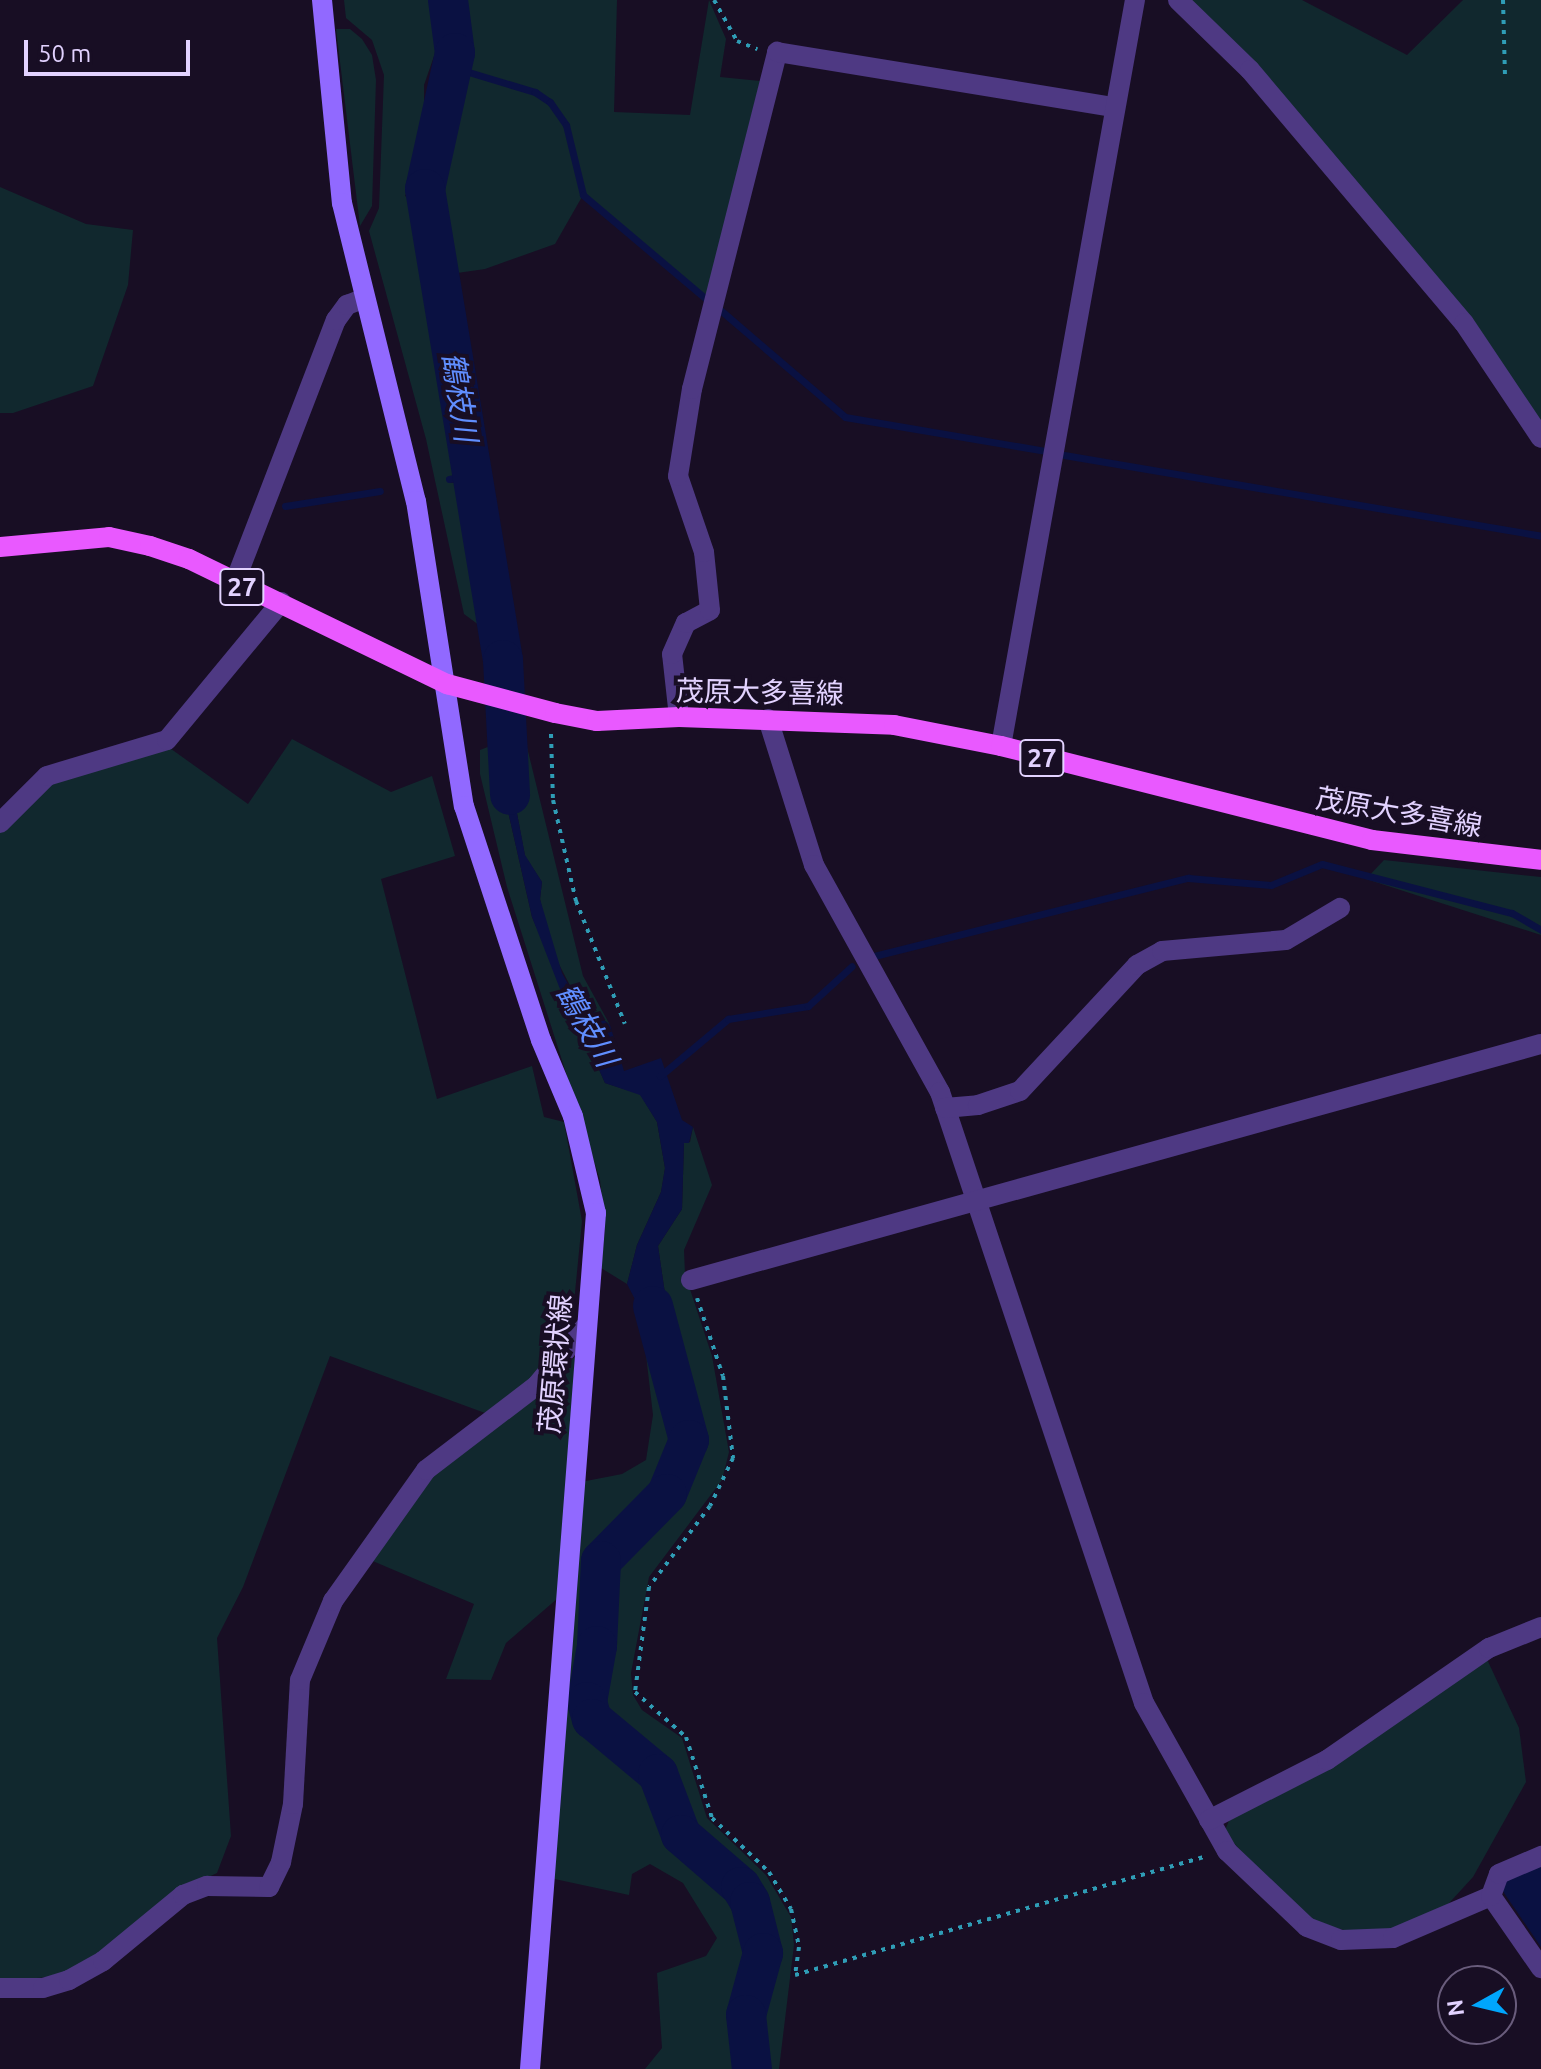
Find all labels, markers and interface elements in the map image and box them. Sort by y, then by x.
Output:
scale bar [28,24,194,74]
text: 50 m [38,40,91,67]
water label: 鶴枝川 [435,350,485,444]
road number: 27 [218,565,266,609]
street label: 茂原大多喜線 [676,674,844,710]
road number: 27 [1018,736,1066,780]
street label: 茂原大多喜線 [1313,781,1485,843]
water label: 鶴枝川 [549,977,625,1073]
street label: 茂原環状線 [532,1293,578,1435]
north arrow [1437,1965,1517,2045]
text: N [1441,1998,1468,2018]

